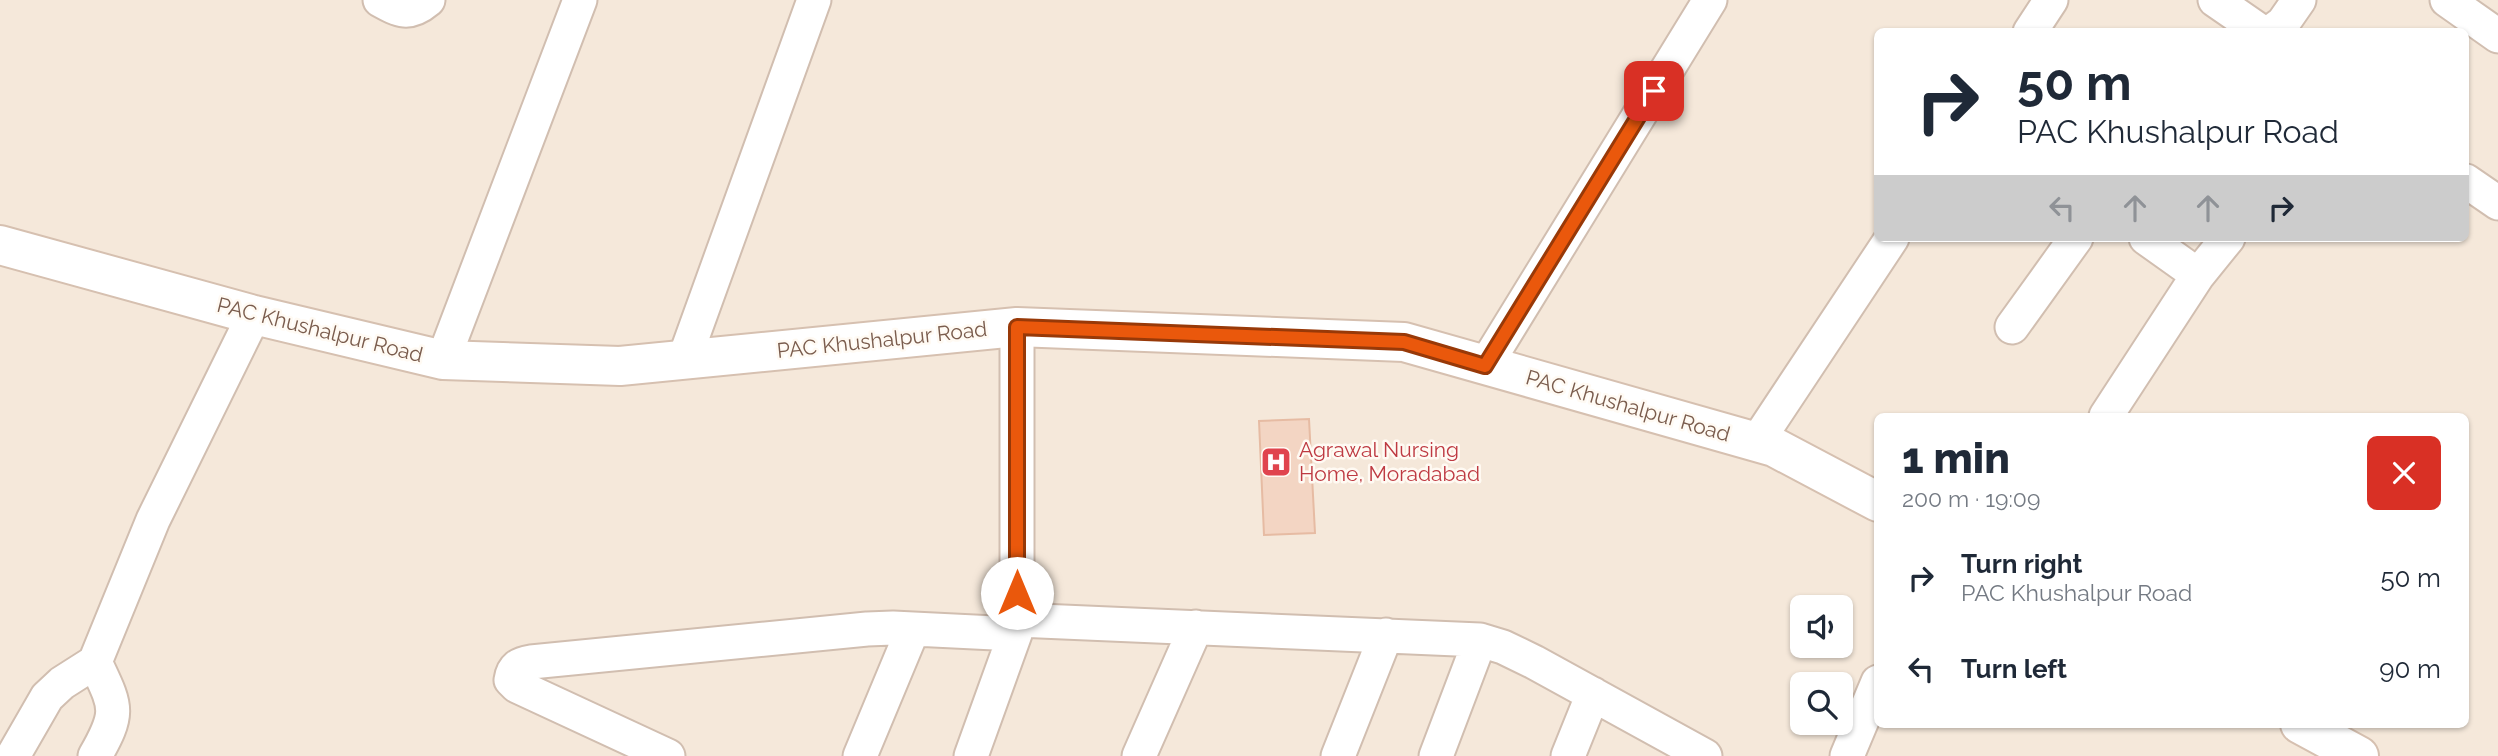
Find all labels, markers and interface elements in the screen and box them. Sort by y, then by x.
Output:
text: 50 m [2017,54,2132,111]
icon: right [1902,56,1993,147]
pin [1624,61,1684,121]
icon: arrive [1635,72,1673,110]
text: PAC Khushalpur Road [2017,113,2339,150]
icon: left [2043,189,2081,227]
icon: ahead [2116,189,2154,227]
icon: ahead [2189,189,2227,227]
icon: right [2262,189,2300,227]
street label: PAC Khushalpur Road [215,292,426,367]
street label: PAC Khushalpur Road [776,316,988,363]
street label: PAC Khushalpur Road [1523,364,1733,447]
text: 1 min [1902,434,2010,483]
button: close [2367,436,2441,510]
place label: Agrawal Nursing Home, Moradabad [1299,437,1480,486]
hospital icon: Agrawal Nursing Home, Moradabad [1259,445,1293,479]
text: 200 m · 19:09 [1902,485,2040,512]
text: Turn right [1961,549,2082,579]
position arrow [980,556,1054,630]
icon: right [1902,559,1940,597]
text: 50 m [2380,563,2441,593]
text: PAC Khushalpur Road [1961,579,2192,606]
map controls [1790,595,1853,735]
button: sound [1790,595,1853,658]
icon: left [1902,650,1940,688]
text: Turn left [1961,654,2067,684]
text: 90 m [2379,654,2441,684]
button: search [1790,672,1853,735]

